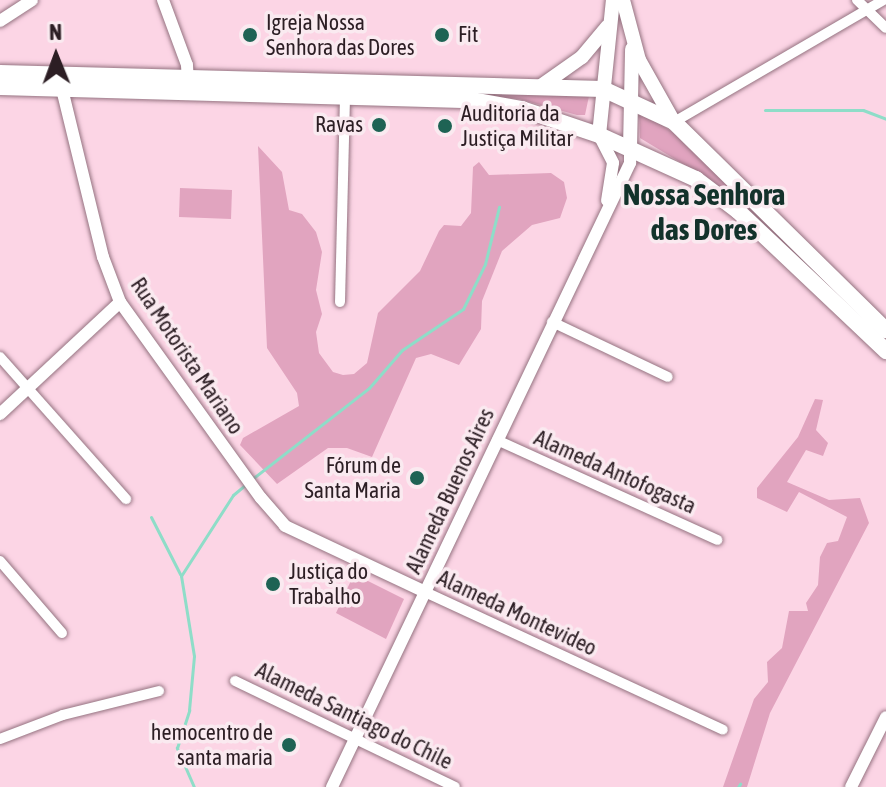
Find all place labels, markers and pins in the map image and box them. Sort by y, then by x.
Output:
place label: Igreja Nossa Senhora das Dores [266,9,415,60]
place label: Fit [458,22,478,48]
marker: Igreja Nossa Senhora das Dores [241,26,259,44]
marker: Fit [433,26,451,44]
place label: Auditoria da Justiça Militar [461,100,573,152]
place label: Ravas [315,112,363,138]
marker: Ravas [370,116,388,134]
marker: Auditoria da Justiça Militar [436,117,454,135]
place label: Fórum de Santa Maria [305,452,401,504]
marker: Fórum de Santa Maria [408,469,426,487]
place label: Justiça do Trabalho [289,558,368,610]
marker: Justiça do Trabalho [264,575,282,593]
place label: hemocentro de santa maria [151,719,273,770]
marker: hemocentro de santa maria [280,736,298,754]

